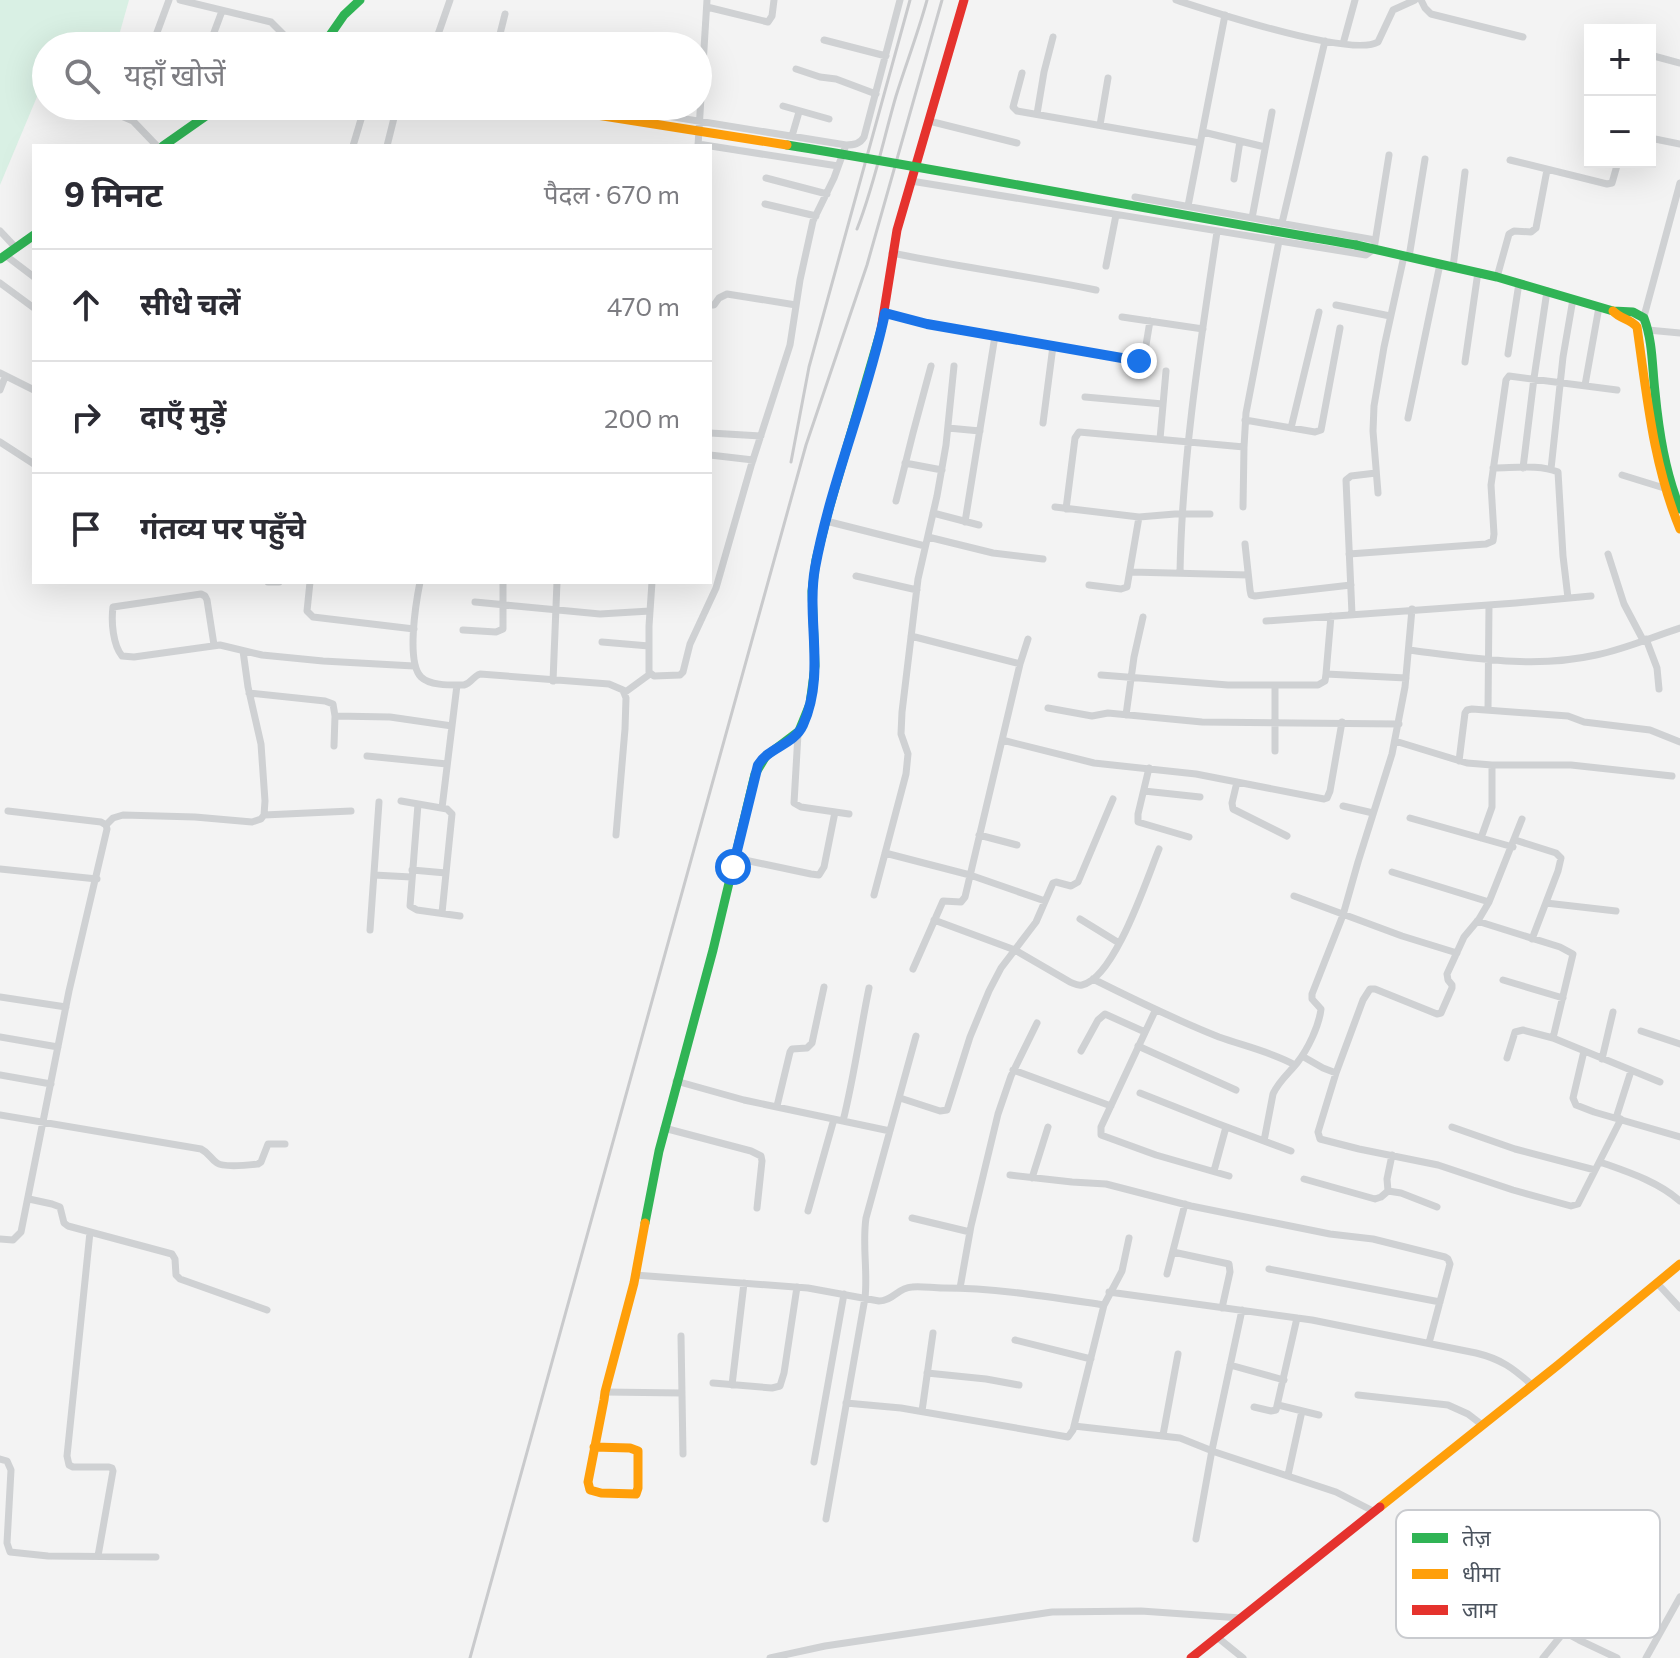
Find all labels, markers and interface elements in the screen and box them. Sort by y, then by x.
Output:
map controls [1584,24,1656,168]
button: + [1584,24,1656,96]
search box [32,32,712,120]
icon: search [60,54,104,98]
text: यहाँ खोजें [124,55,225,92]
button: − [1584,96,1656,168]
text: 9 मिनट [64,172,163,214]
text: पैदल · 670 m [544,178,680,209]
icon: ahead [64,283,108,327]
text: सीधे चलें [140,284,240,321]
text: 470 m [607,290,680,321]
route end [1121,343,1157,379]
icon: right [64,395,108,439]
text: दाएँ मुड़ें [140,396,226,433]
text: 200 m [604,402,680,433]
icon: arrive [64,507,108,551]
text: गंतव्य पर पहुँचे [140,508,306,545]
route start [715,849,751,885]
legend [1396,1510,1660,1638]
text: तेज़ [1462,1524,1492,1551]
text: धीमा [1462,1560,1500,1587]
text: जाम [1462,1596,1498,1623]

